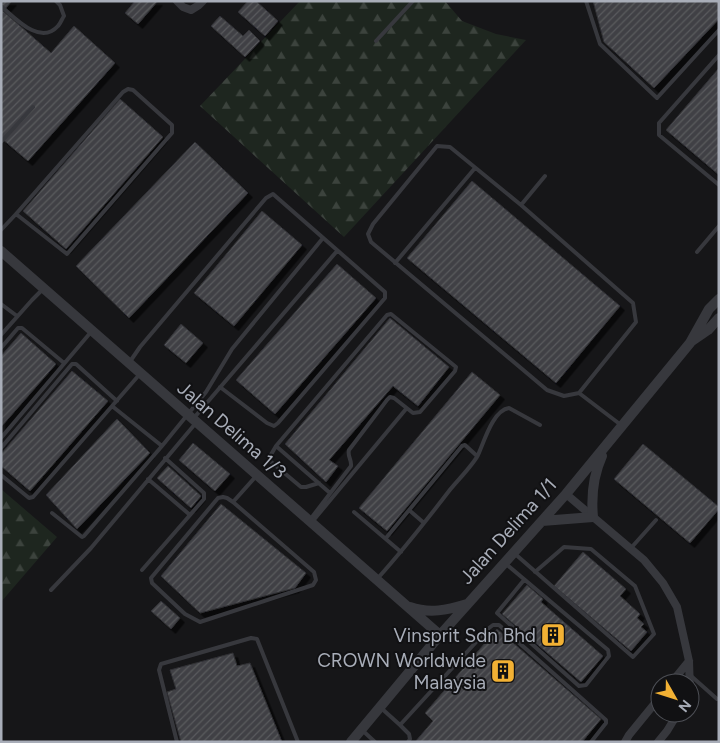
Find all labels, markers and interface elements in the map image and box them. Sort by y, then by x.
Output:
street label: Jalan Delima 1/3 [173,376,291,484]
street label: Jalan Delima 1/1 [455,473,561,589]
building icon: Vinsprit Sdn Bhd [540,622,566,648]
place label: Vinsprit Sdn Bhd [394,624,536,647]
place label: CROWN Worldwide Malaysia [317,649,486,694]
building icon: CROWN Worldwide Malaysia [490,658,516,684]
north arrow [650,673,700,723]
text: N [675,696,695,715]

